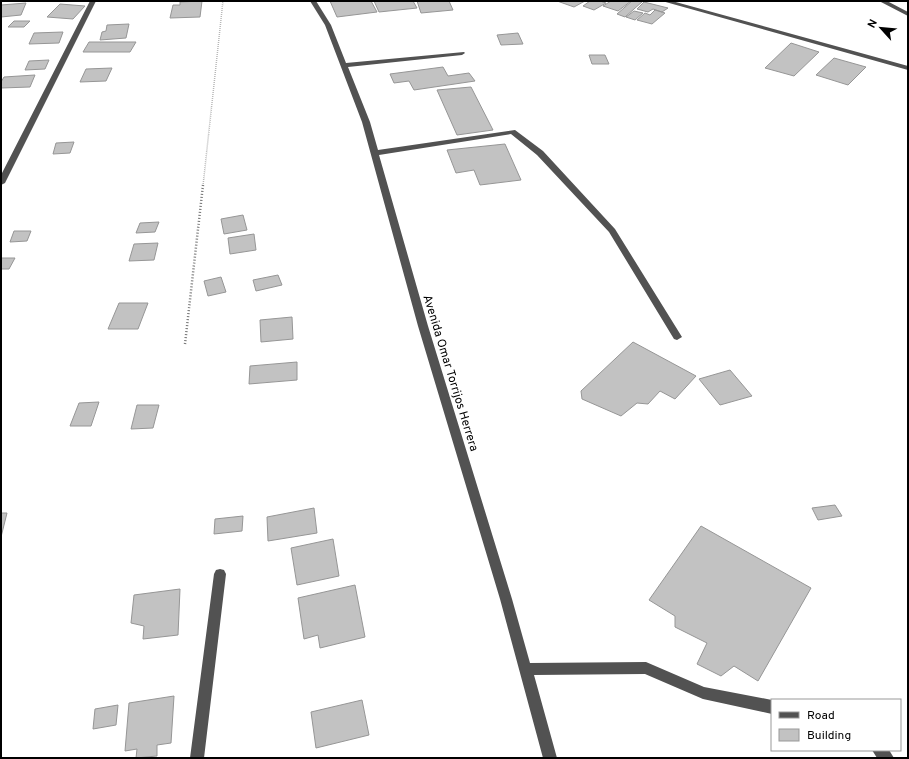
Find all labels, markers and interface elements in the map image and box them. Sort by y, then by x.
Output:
north arrow [861,8,901,48]
text: N [865,17,881,31]
street label: Avenida Omar Torrijos Herrera [419,293,482,454]
legend [771,699,901,751]
text: Road [807,708,835,724]
text: Building [807,728,851,744]

